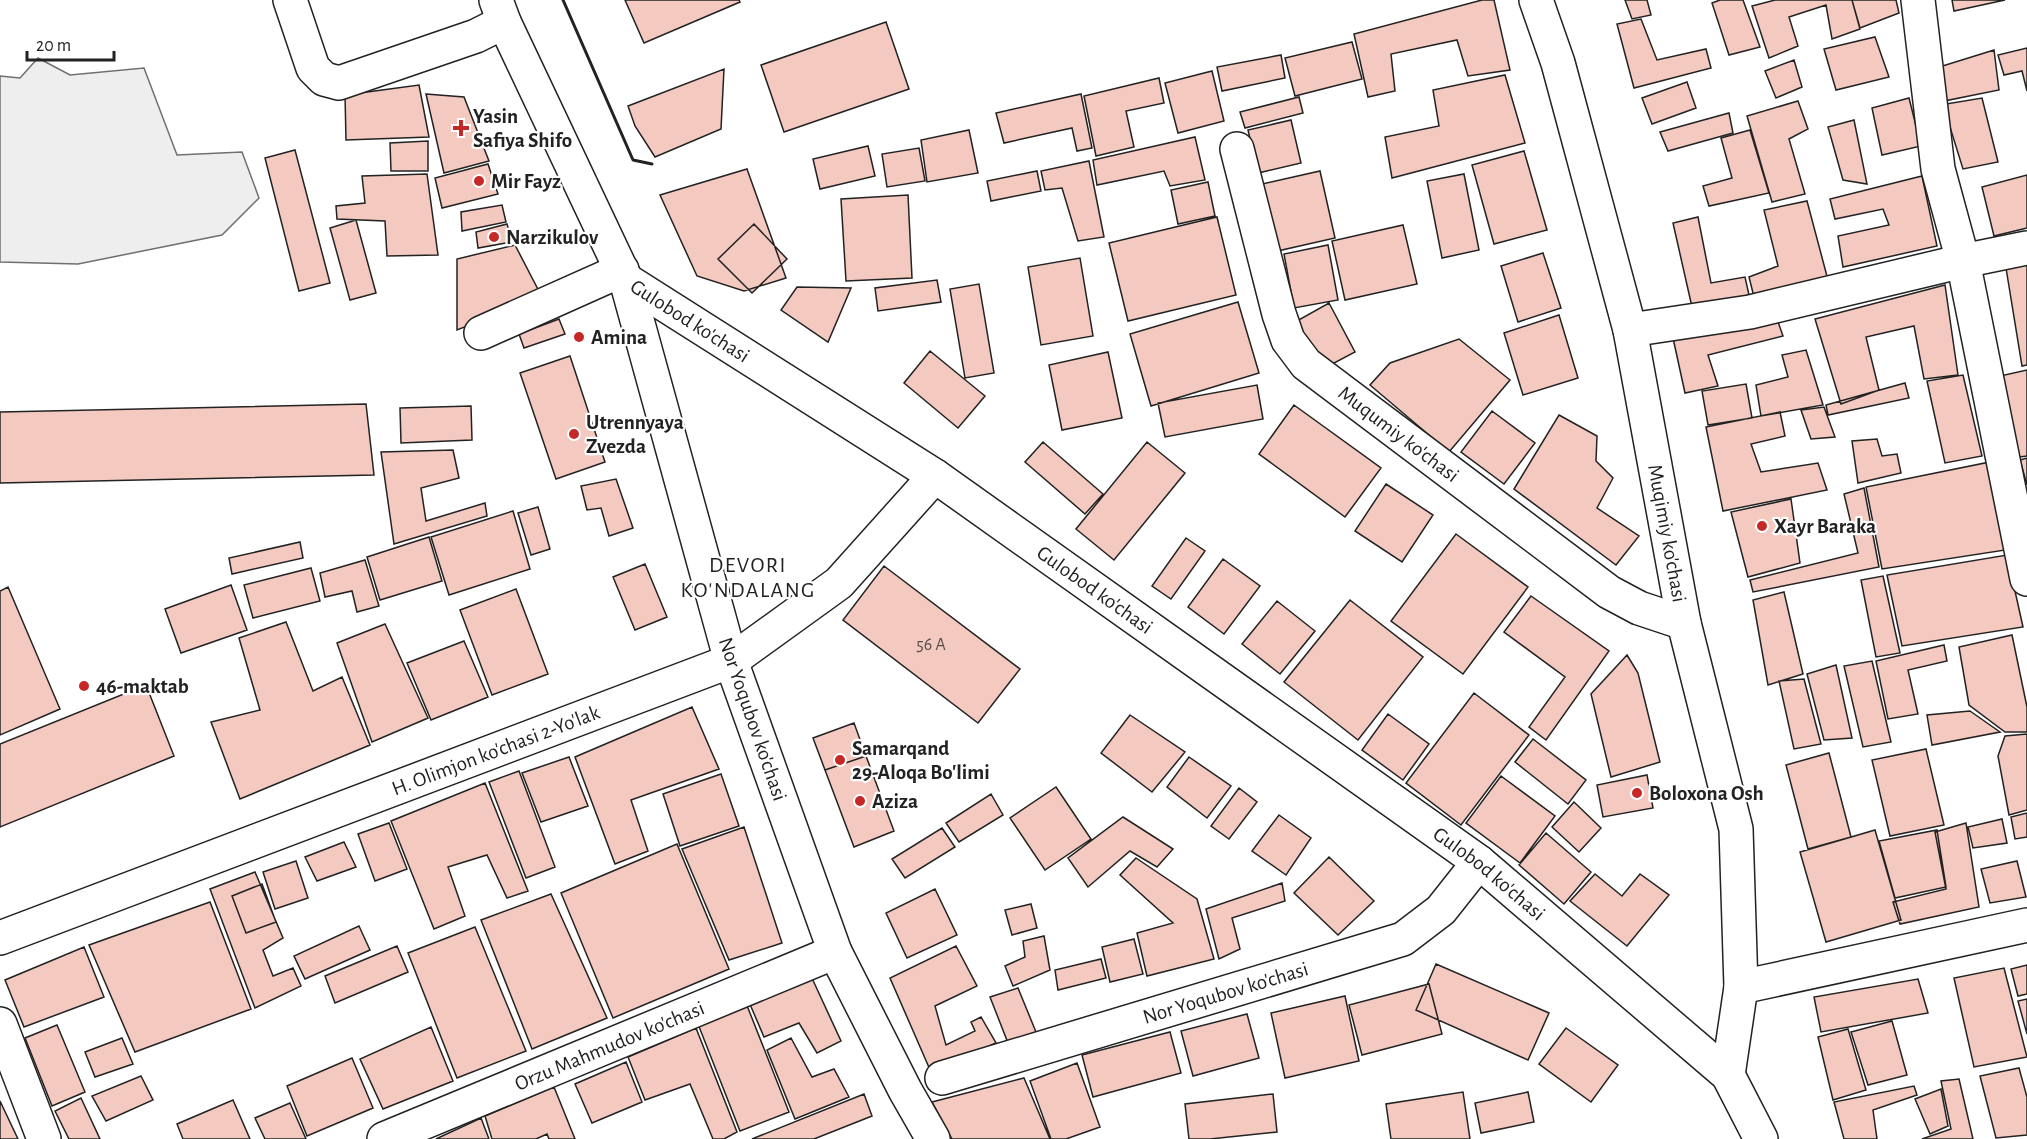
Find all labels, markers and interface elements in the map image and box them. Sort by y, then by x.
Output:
scale bar [27,24,114,62]
text: 20 m [36,37,71,55]
place label: Yasin Safiya Shifo [473,106,572,151]
marker: Yasin Safiya Shifo [454,121,468,135]
place label: Mir Fayz [491,171,561,192]
marker: Mir Fayz [472,174,486,188]
place label: Narzikulov [506,227,599,248]
marker: Narzikulov [487,230,501,244]
street label: Gulobod ko'chasi [627,276,753,367]
place label: Amina [591,327,647,348]
marker: Amina [572,330,586,344]
street label: Muqumiy ko'chasi [1334,382,1463,486]
place label: Utrennyaya Zvezda [586,412,684,457]
marker: Utrennyaya Zvezda [567,427,581,441]
street label: Muqimiy ko'chasi [1644,463,1690,604]
place label: Xayr Baraka [1774,516,1876,537]
marker: Xayr Baraka [1755,519,1769,533]
street label: Gulobod ko'chasi [1033,542,1156,638]
district label: DEVORI KO'NDALANG [680,554,816,601]
street label: Nor Yoqubov ko'chasi [715,635,790,804]
house number: 56 А [916,636,946,654]
place label: 46-maktab [96,676,189,697]
marker: 46-maktab [77,679,91,693]
street label: H. Olimjon ko'chasi 2-Yo'lak [389,702,603,800]
place label: Samarqand 29-Aloqa Bo'limi [852,738,990,783]
marker: Samarqand 29-Aloqa Bo'limi [833,753,847,767]
place label: Boloxona Osh [1649,783,1764,804]
marker: Boloxona Osh [1630,786,1644,800]
place label: Aziza [872,791,918,812]
marker: Aziza [853,794,867,808]
street label: Gulobod ko'chasi [1429,823,1549,925]
street label: Nor Yoqubov ko'chasi [1140,958,1311,1028]
street label: Orzu Mahmudov ko'chasi [512,997,708,1095]

